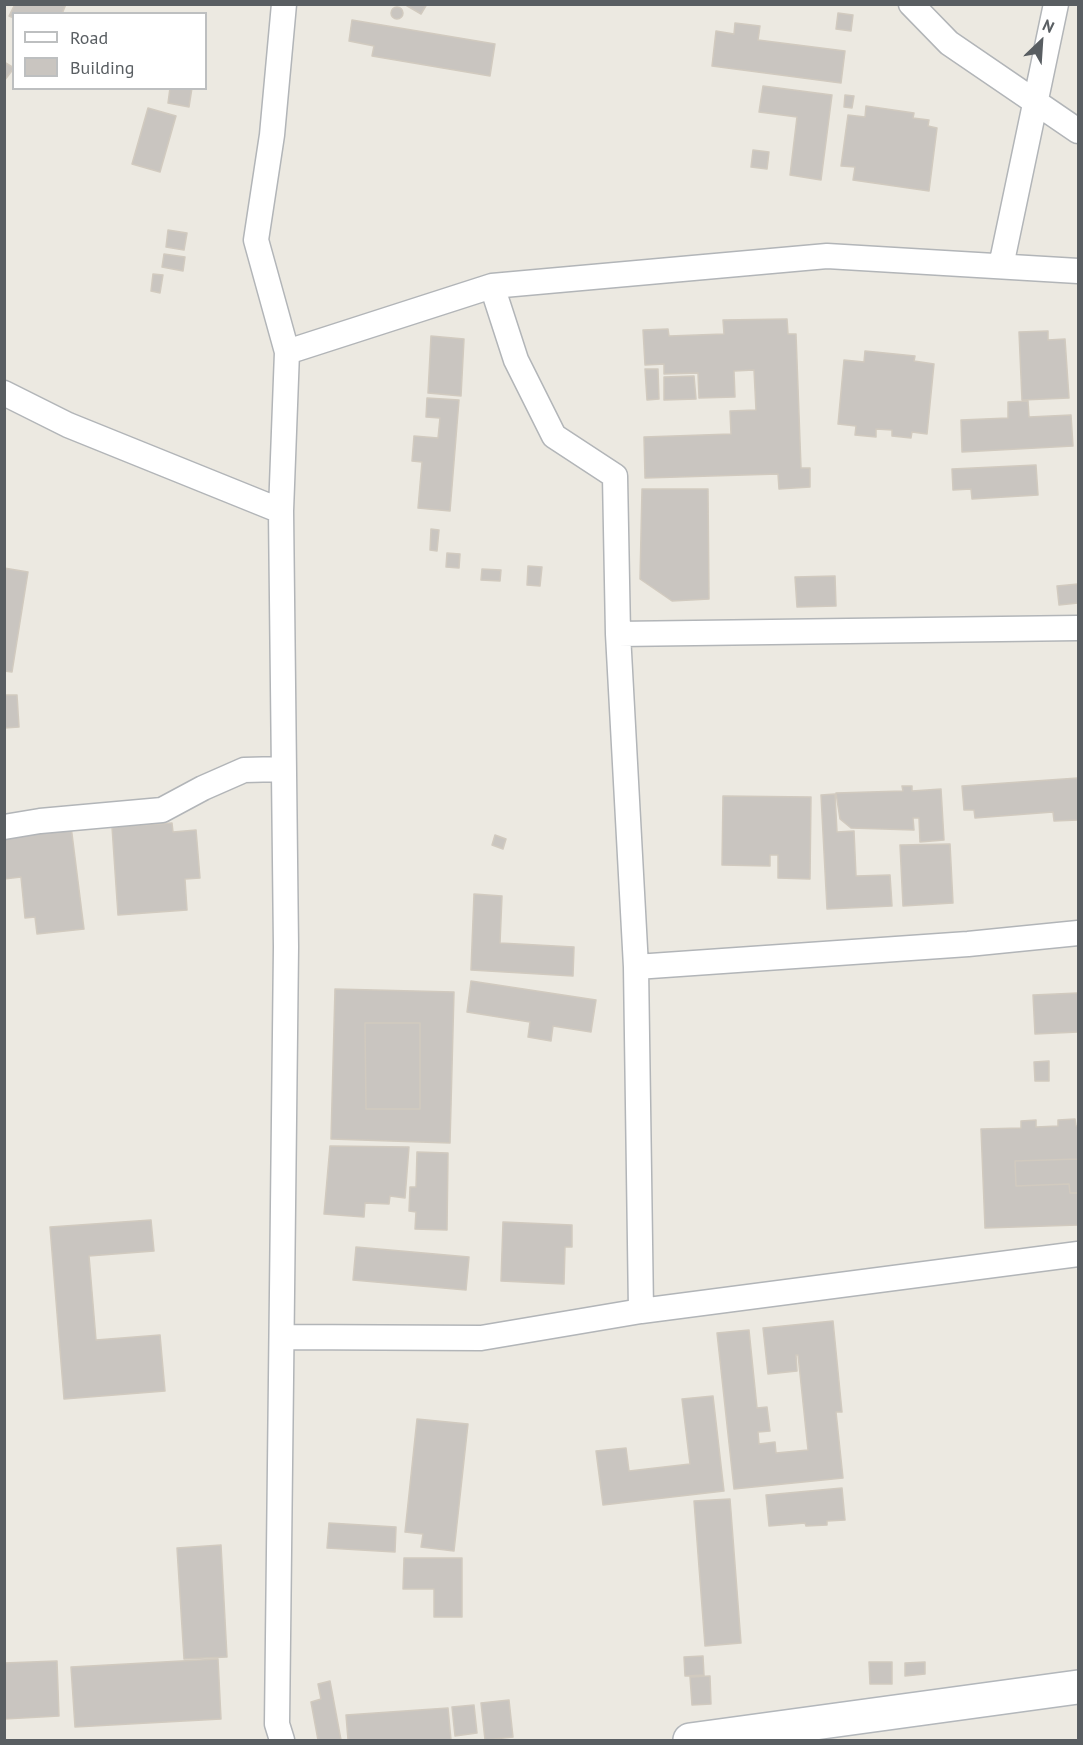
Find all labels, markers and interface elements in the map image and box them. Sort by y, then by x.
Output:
legend [12,12,207,90]
north arrow [1011,12,1071,72]
text: N [1040,14,1058,37]
text: Road [70,26,108,49]
text: Building [70,56,134,79]

